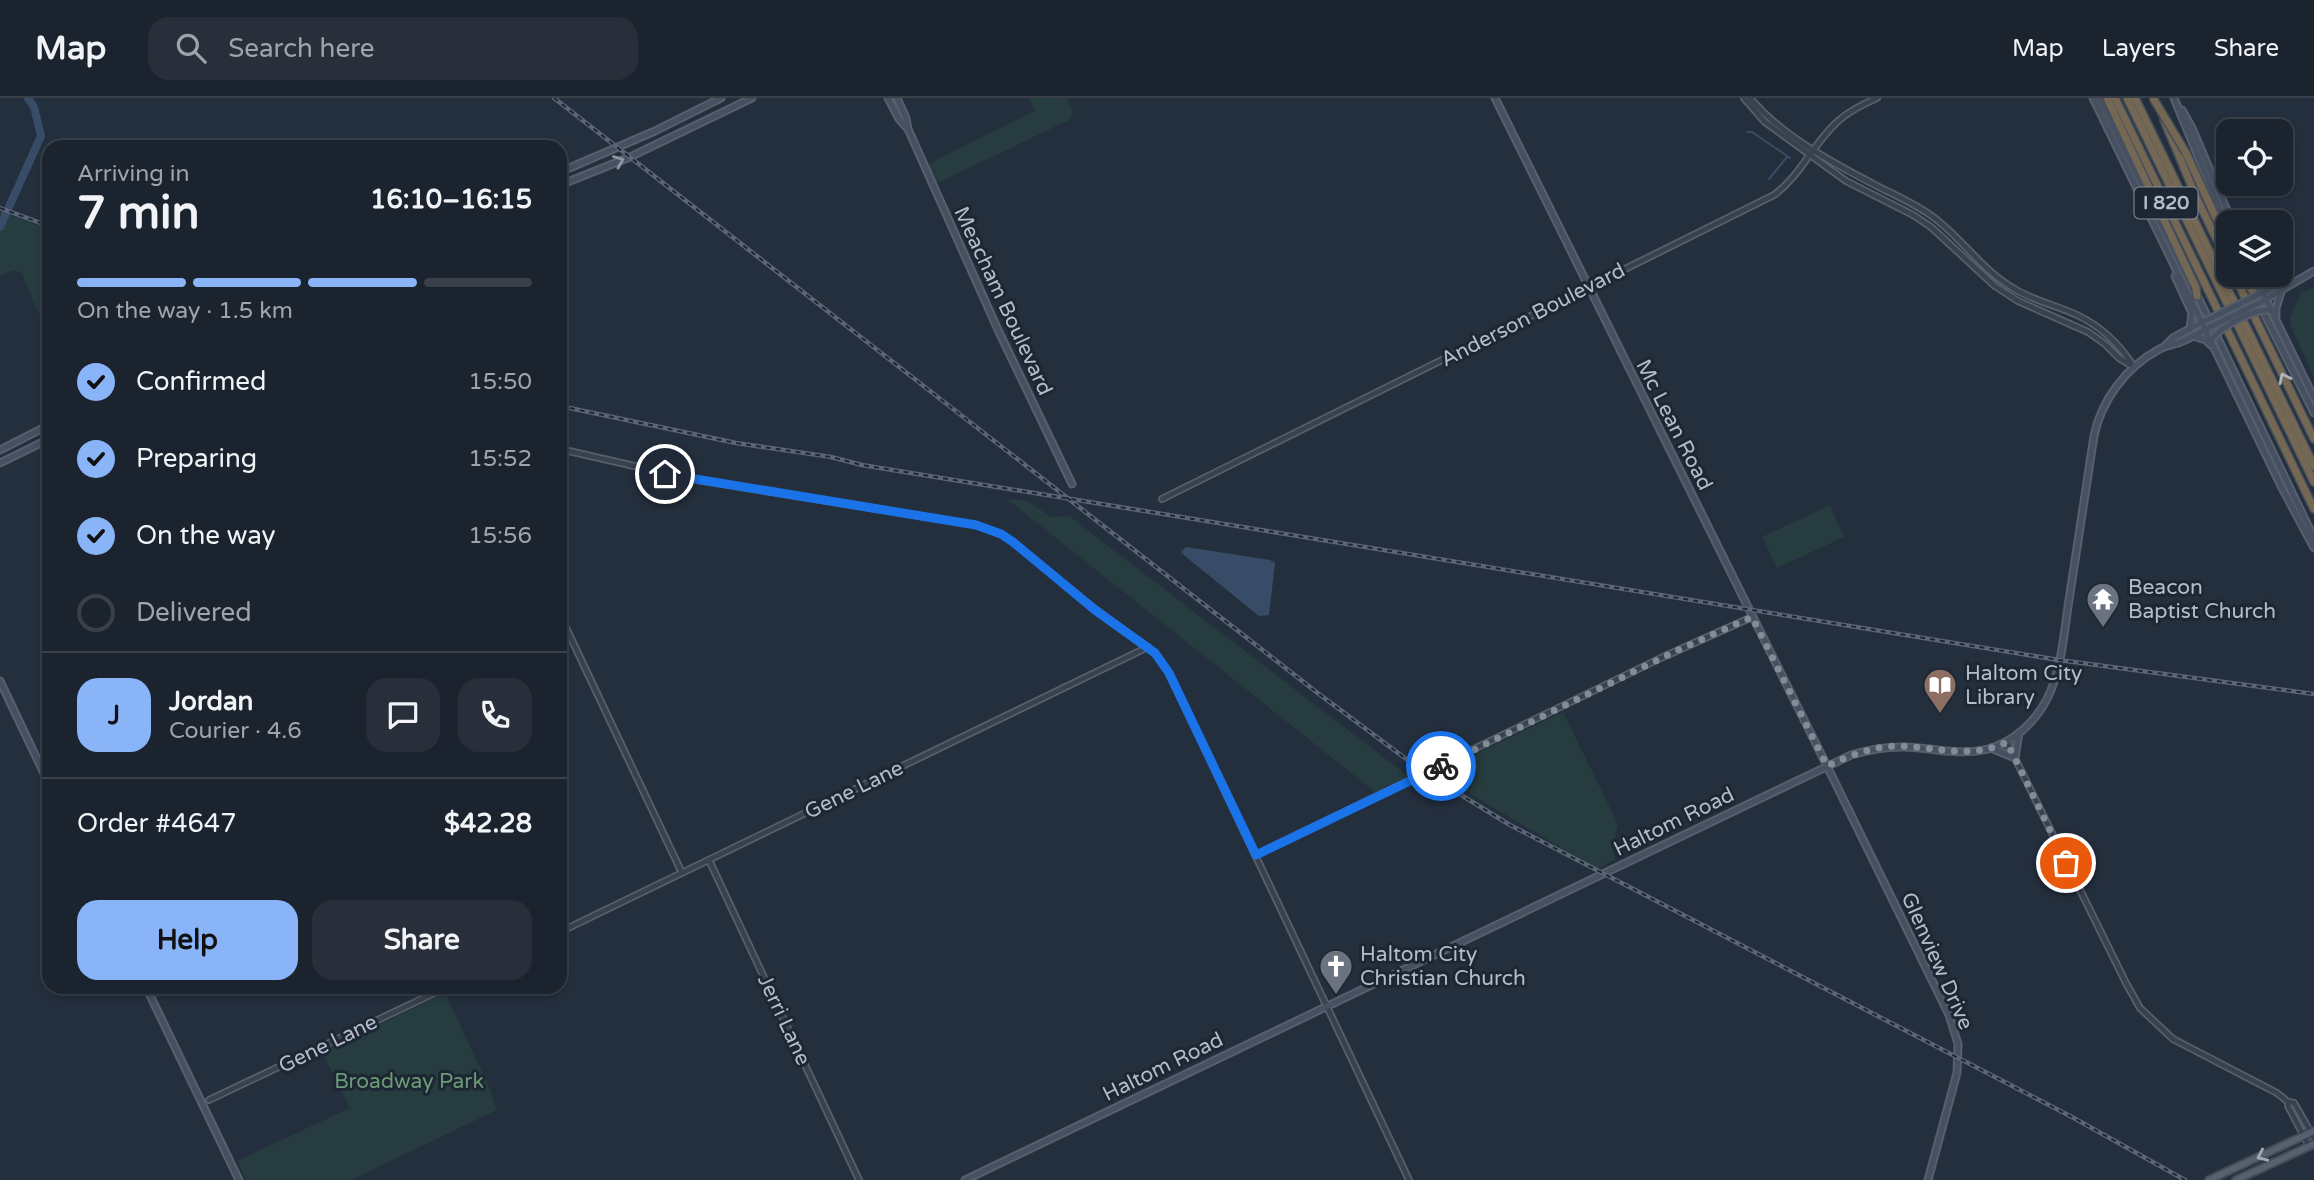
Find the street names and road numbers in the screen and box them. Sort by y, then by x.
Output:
road number: I 820 [2134,188,2198,218]
street label: Meacham Boulevard [948,203,1058,399]
street label: Anderson Boulevard [1437,258,1629,372]
street label: Mc Lean Road [1630,355,1718,495]
street label: Gene Lane [801,755,907,825]
street label: Haltom Road [1610,782,1738,862]
street label: Glenview Drive [1896,889,1978,1034]
street label: Jerri Lane [752,971,816,1069]
street label: Gene Lane [275,1009,381,1079]
street label: Haltom Road [1099,1027,1227,1107]

